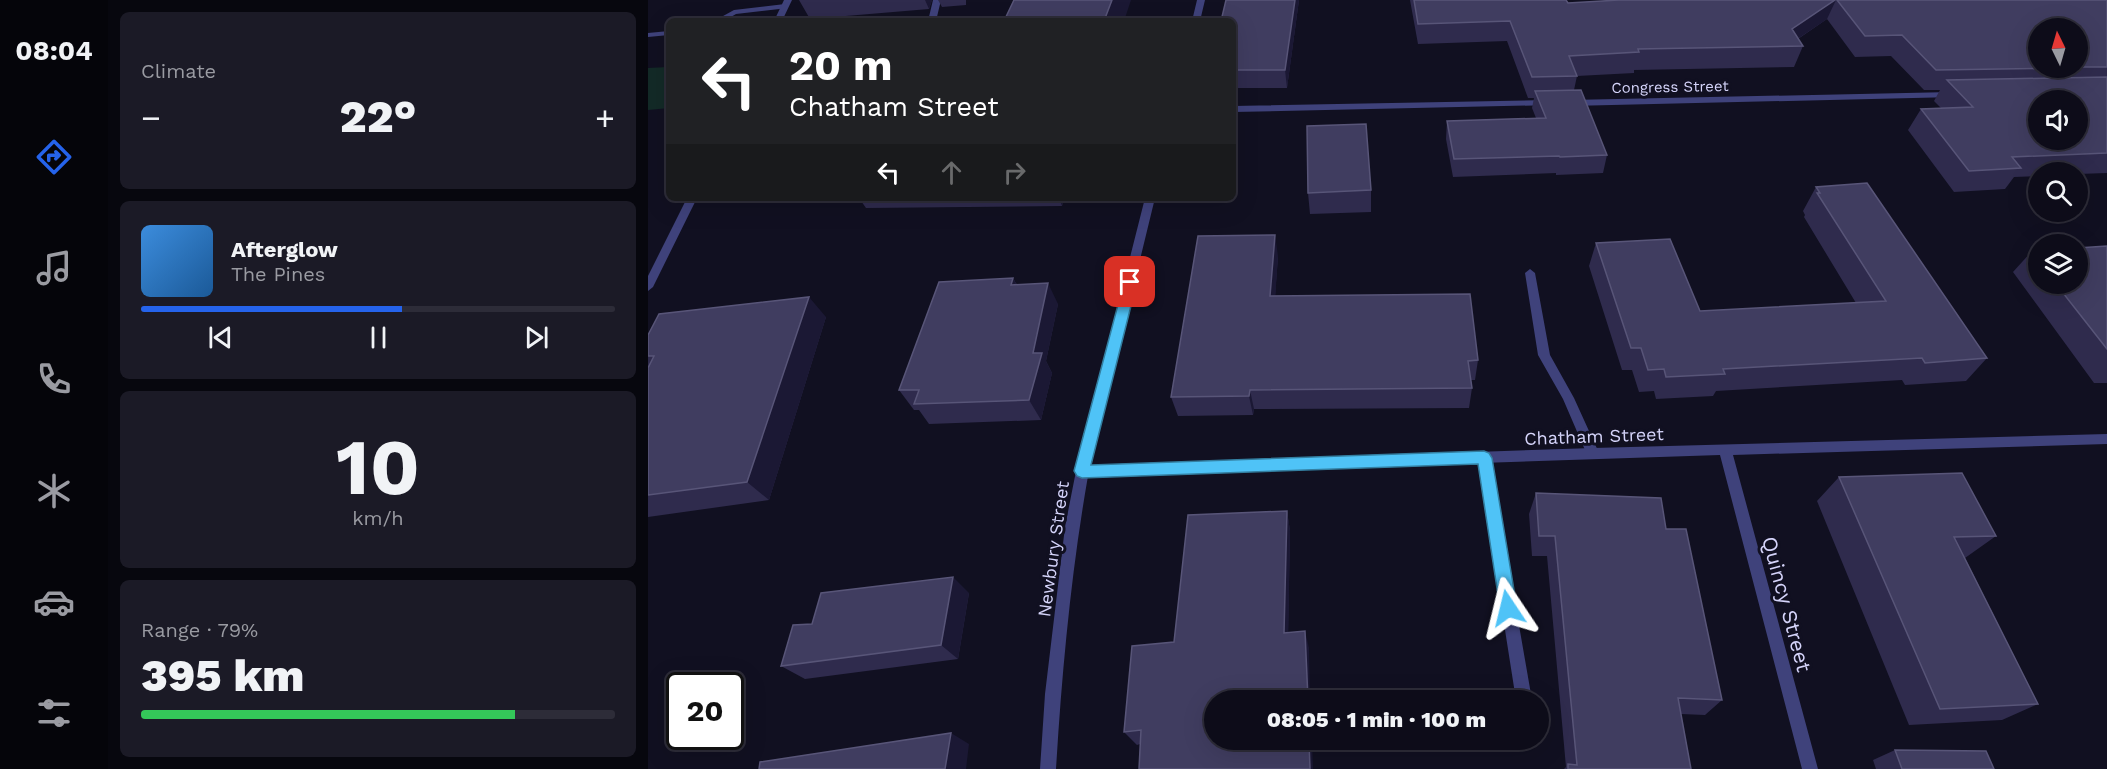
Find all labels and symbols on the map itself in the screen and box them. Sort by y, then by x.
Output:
north arrow [2028,18,2088,78]
street label: Congress Street [1611,77,1729,97]
pin [1104,256,1155,307]
street label: Chatham Street [1524,423,1665,449]
street label: Newbury Street [1033,479,1073,618]
street label: Quincy Street [1757,533,1817,675]
position arrow [1476,576,1540,640]
speed limit sign: 20 [666,672,744,750]

